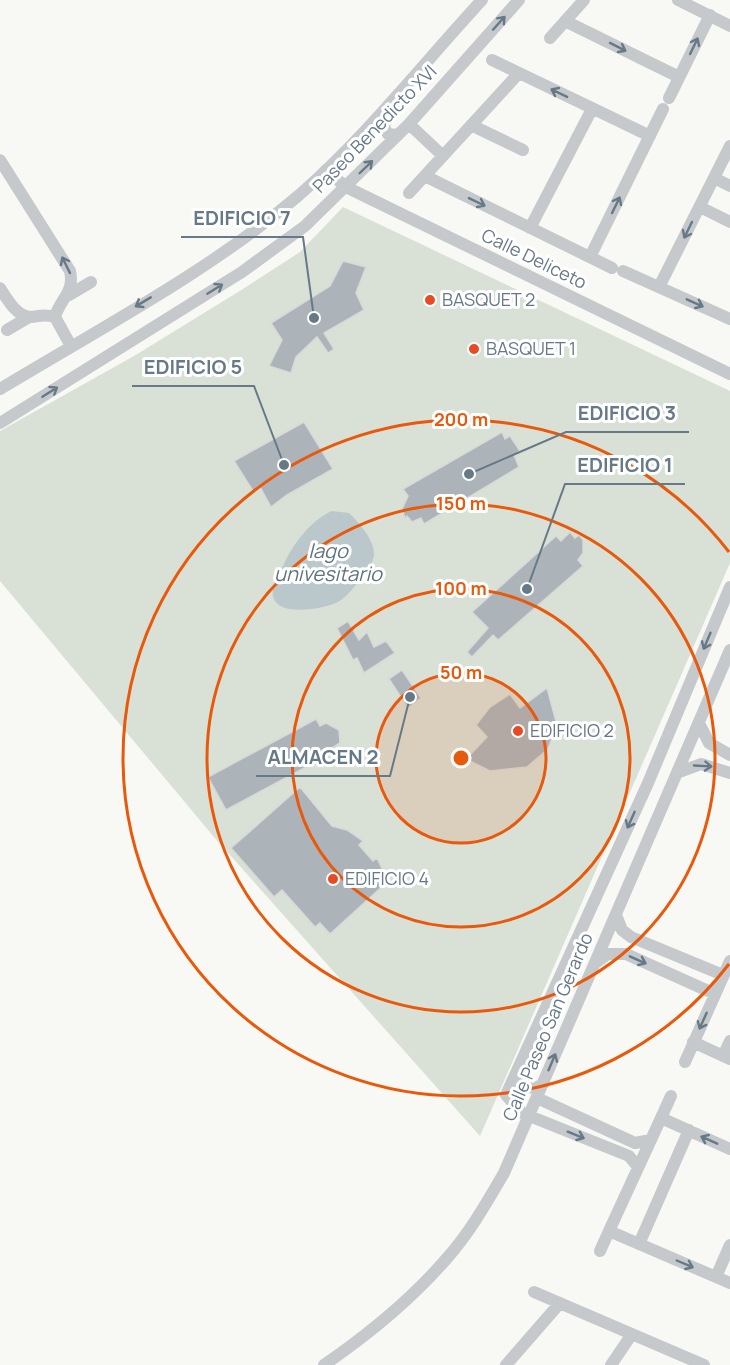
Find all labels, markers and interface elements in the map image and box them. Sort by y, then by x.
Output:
one-way arrow [492,16,506,31]
one-way arrow [689,38,701,56]
one-way arrow [608,42,626,53]
street label: Paseo Benedicto XVI [307,59,442,197]
one-way arrow [551,86,569,98]
one-way arrow [359,159,374,174]
one-way arrow [610,196,622,214]
one-way arrow [468,197,486,209]
callout: EDIFICIO 7 [181,199,303,237]
text: EDIFICIO 7 [193,204,291,231]
one-way arrow [682,221,694,238]
street label: Calle Deliceto [478,222,591,294]
one-way arrow [60,257,72,275]
one-way arrow [206,282,223,294]
place label: BASQUET 2 [442,287,535,311]
marker: BASQUET 2 [423,293,437,307]
one-way arrow [135,297,152,309]
one-way arrow [685,298,703,309]
place label: BASQUET 1 [486,336,576,360]
marker: BASQUET 1 [467,342,481,356]
callout: EDIFICIO 5 [132,348,254,386]
text: EDIFICIO 5 [144,353,242,380]
one-way arrow [41,385,58,397]
callout: EDIFICIO 3 [566,394,689,432]
text: EDIFICIO 3 [578,399,676,426]
text: 200 m [434,407,488,431]
callout: EDIFICIO 1 [565,446,685,484]
text: EDIFICIO 1 [577,451,673,478]
text: 150 m [436,491,486,515]
water label: lago univesitario [274,537,383,587]
text: 100 m [435,576,487,600]
one-way arrow [701,631,712,650]
text: 50 m [440,660,482,684]
place label: EDIFICIO 2 [530,718,614,742]
marker: EDIFICIO 2 [511,724,525,738]
callout: ALMACEN 2 [256,738,390,776]
text: ALMACEN 2 [268,743,378,770]
centre of rings [451,748,471,768]
one-way arrow [693,760,712,771]
one-way arrow [625,811,636,829]
place label: EDIFICIO 4 [345,866,429,890]
marker: EDIFICIO 4 [326,872,340,886]
street label: Calle Paseo San Gerardo [496,929,598,1124]
one-way arrow [629,955,647,966]
one-way arrow [697,1011,708,1029]
one-way arrow [547,1054,559,1072]
one-way arrow [567,1130,585,1141]
one-way arrow [701,1133,719,1145]
one-way arrow [675,1258,693,1270]

